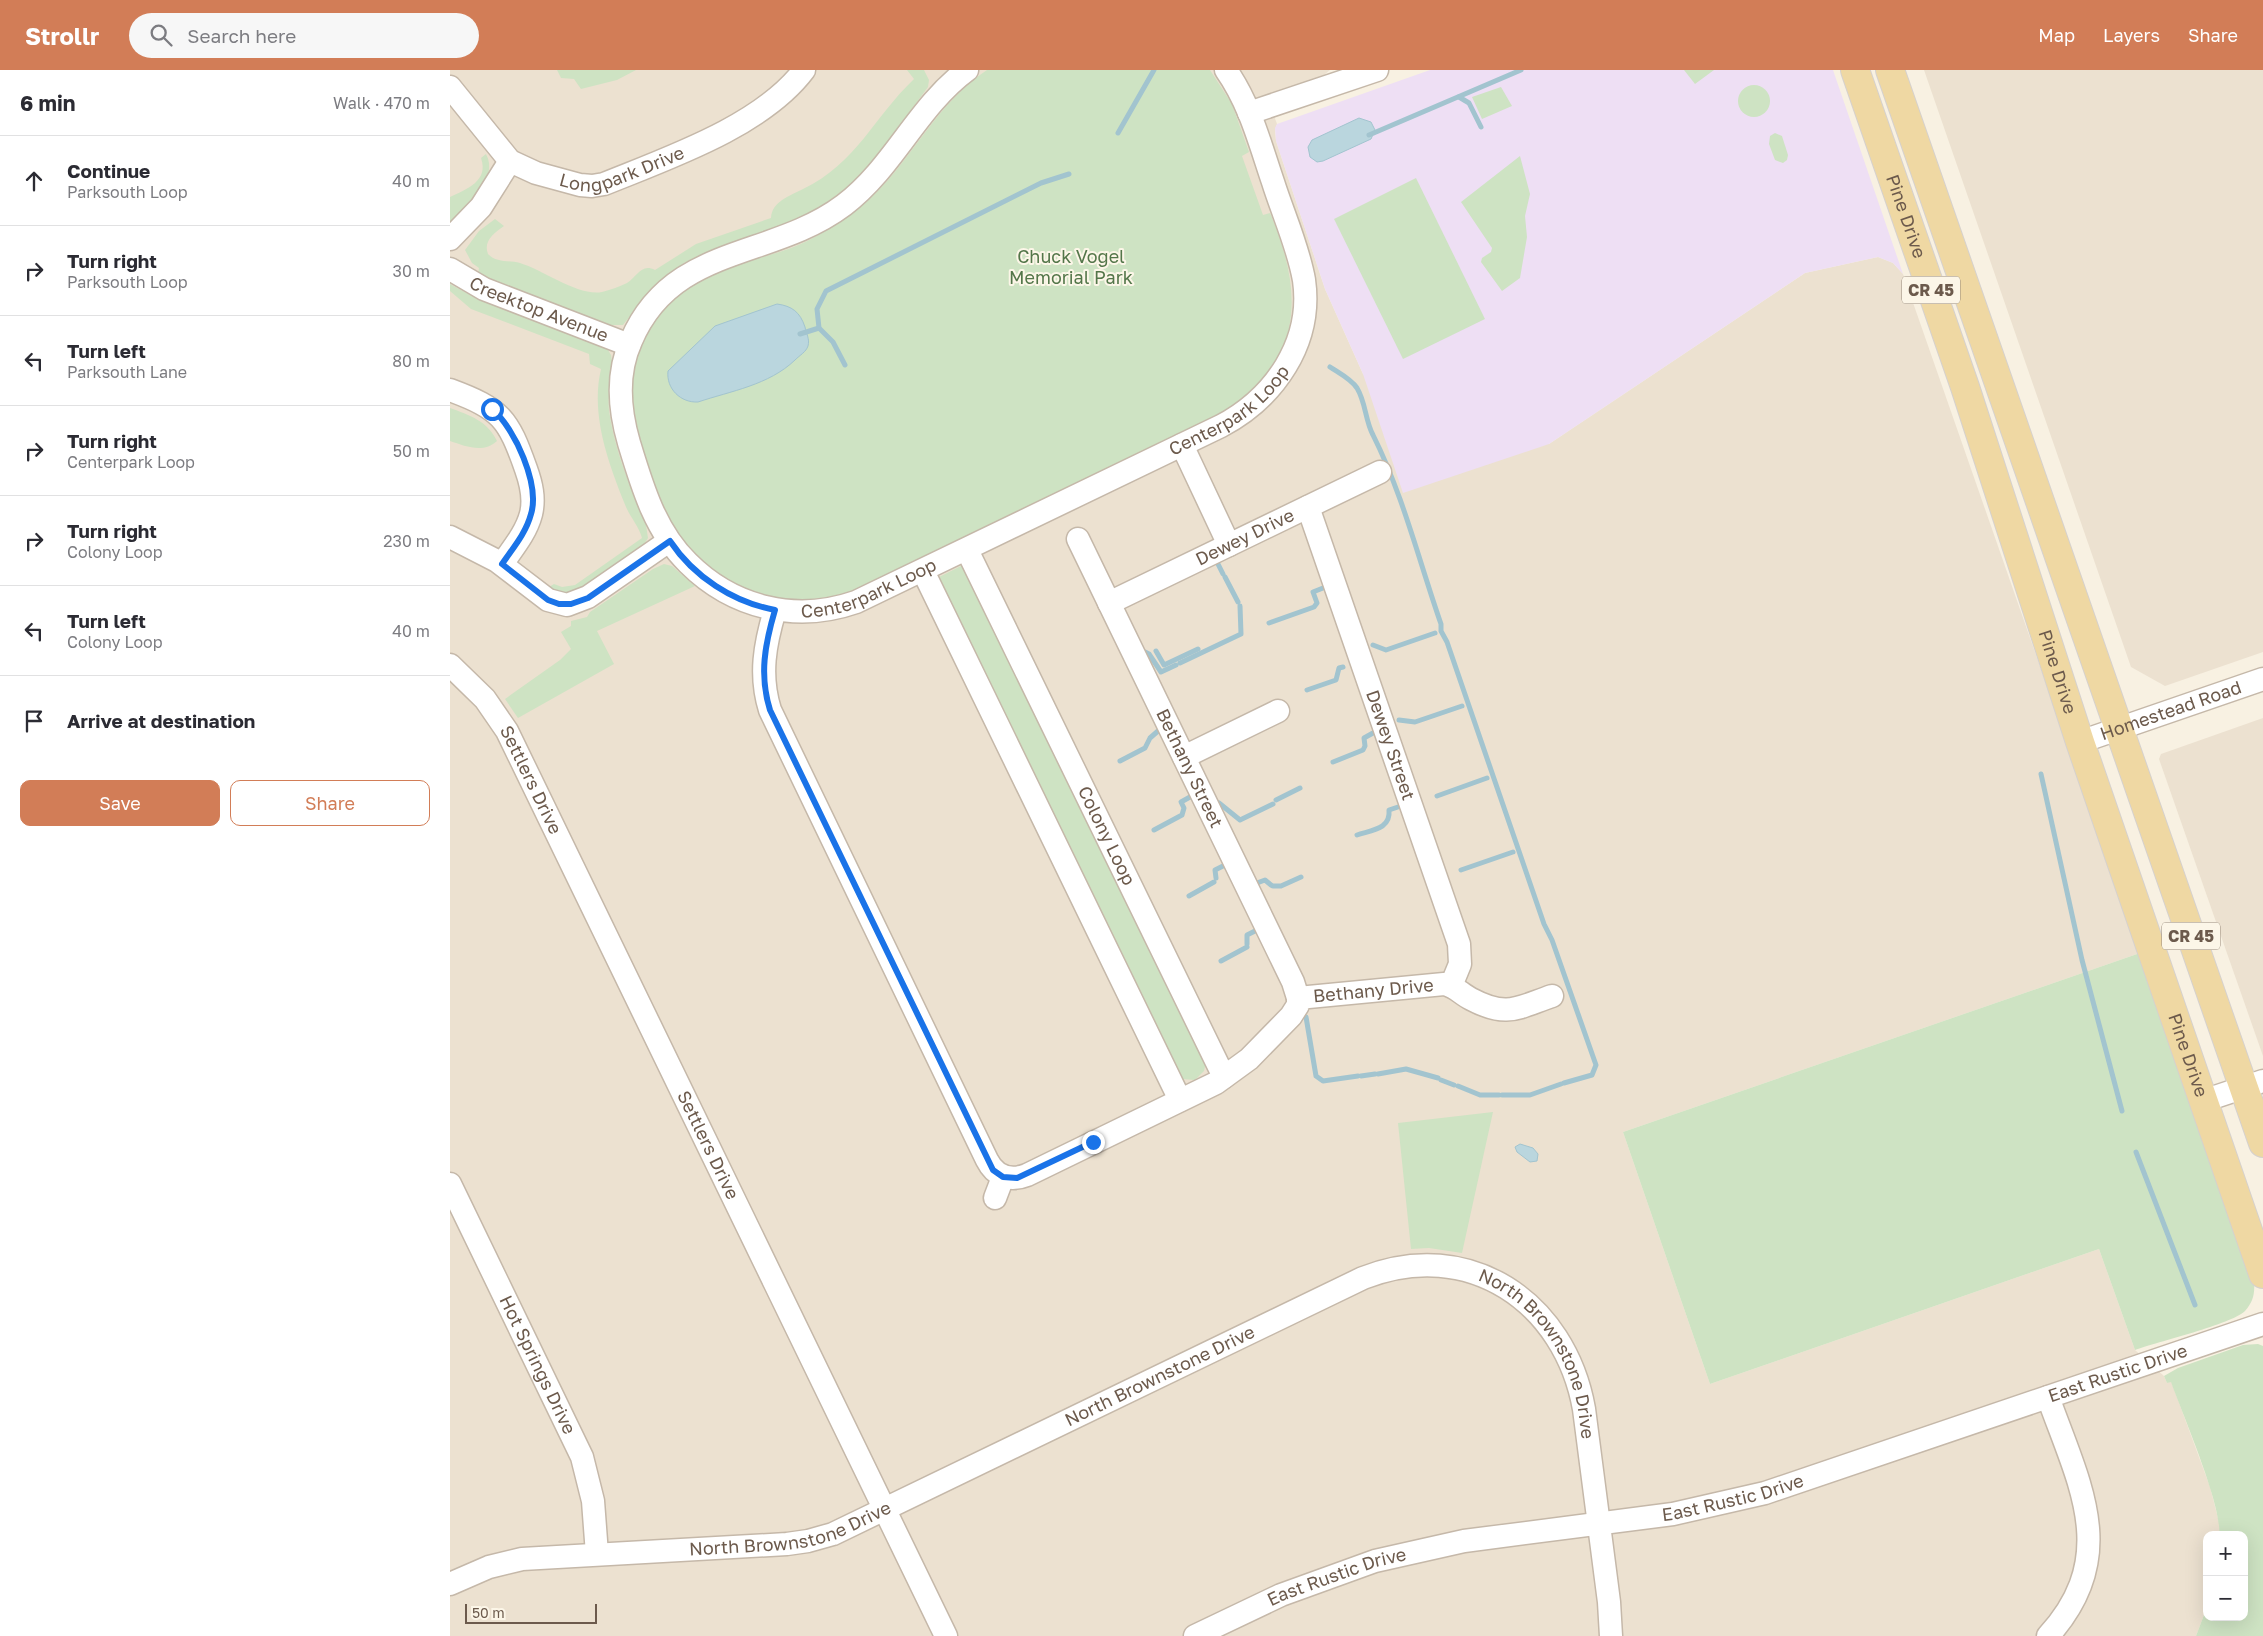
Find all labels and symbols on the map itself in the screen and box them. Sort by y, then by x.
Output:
street label: Longpark Drive [557,141,687,196]
street label: Pine Drive [1882,171,1931,261]
park label: Chuck Vogel Memorial Park [1009,245,1133,288]
street label: Creektop Avenue [466,271,612,346]
road number: CR 45 [1902,276,1960,304]
street label: Centerpark Loop [1165,361,1293,460]
route start [481,398,504,421]
street label: Dewey Drive [1192,503,1297,569]
street label: Centerpark Loop [800,553,939,621]
street label: Pine Drive [2034,627,2082,716]
street label: Homestead Road [2097,675,2244,744]
street label: Dewey Street [1362,687,1420,803]
street label: Bethany Street [1152,705,1228,831]
street label: Settlers Drive [496,722,567,837]
street label: Colony Loop [1074,782,1141,889]
road number: CR 45 [2162,922,2220,949]
street label: Bethany Drive [1312,973,1435,1006]
street label: Pine Drive [2164,1010,2213,1100]
street label: Settlers Drive [673,1087,744,1203]
route end [1082,1131,1105,1154]
street label: North Brownstone Drive [1476,1263,1600,1440]
street label: Hot Springs Drive [496,1292,581,1438]
street label: North Brownstone Drive [1061,1320,1258,1430]
street label: East Rustic Drive [2045,1339,2190,1406]
street label: East Rustic Drive [1661,1469,1806,1525]
street label: North Brownstone Drive [688,1496,894,1560]
street label: East Rustic Drive [1263,1542,1408,1610]
scale bar [465,1601,598,1624]

